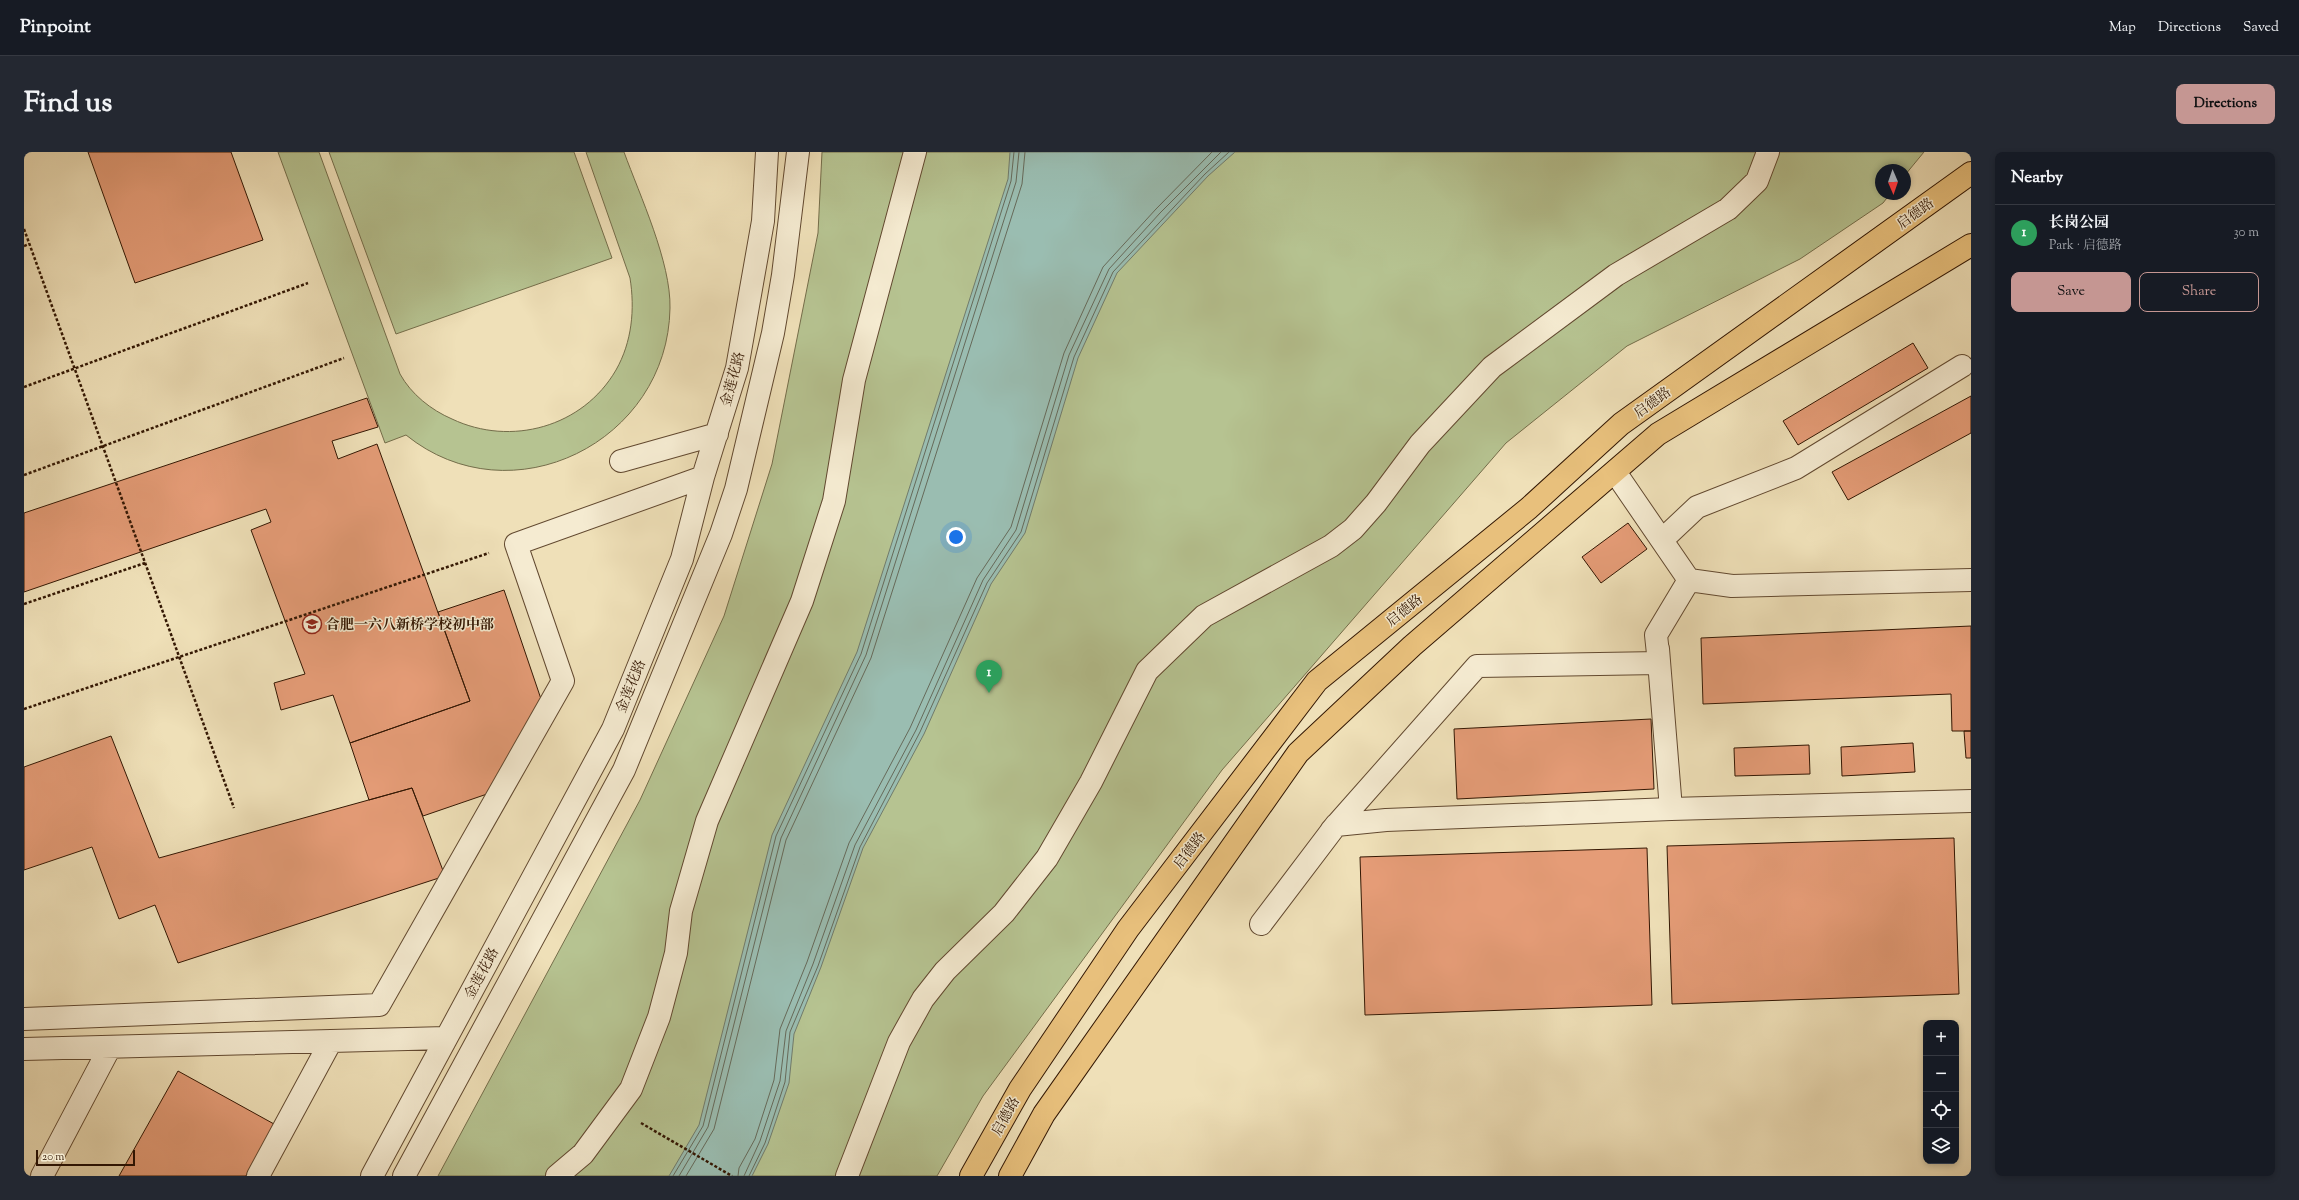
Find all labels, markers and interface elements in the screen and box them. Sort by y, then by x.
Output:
text: Pinpoint [20,14,91,41]
text: Map [2109,18,2136,38]
text: Directions [2158,18,2221,38]
text: Saved [2243,18,2279,38]
text: Find us [24,84,112,124]
button: Directions [2176,84,2275,124]
north arrow [1875,164,1911,200]
text: Nearby [2011,166,2063,190]
street label: 启德路 [1893,194,1939,235]
text: 长岗公园 [2049,213,2109,234]
text: 1 [2022,224,2026,242]
text: 30 m [2233,224,2259,242]
text: Park · 启德路 [2049,237,2122,255]
button: Save [2011,272,2131,312]
button: Share [2139,272,2259,312]
street label: 金莲花路 [717,350,751,409]
street label: 启德路 [1630,383,1676,424]
your location [946,527,966,547]
street label: 启德路 [1383,591,1428,633]
school or university icon: 合肥一六八新桥学校初中部 [301,613,323,635]
place label: 合肥一六八新桥学校初中部 [326,616,494,636]
street label: 金莲花路 [612,657,652,716]
pin: 1 [976,660,1002,693]
street label: 启德路 [1170,828,1211,874]
street label: 金莲花路 [461,945,505,1003]
map controls [1923,1020,1959,1164]
button: + [1923,1020,1959,1056]
button: − [1923,1056,1959,1092]
button: locate [1923,1092,1959,1128]
street label: 启德路 [988,1094,1026,1140]
button: layers [1923,1128,1959,1164]
scale bar [36,1148,135,1167]
text: 20 m [42,1149,64,1165]

